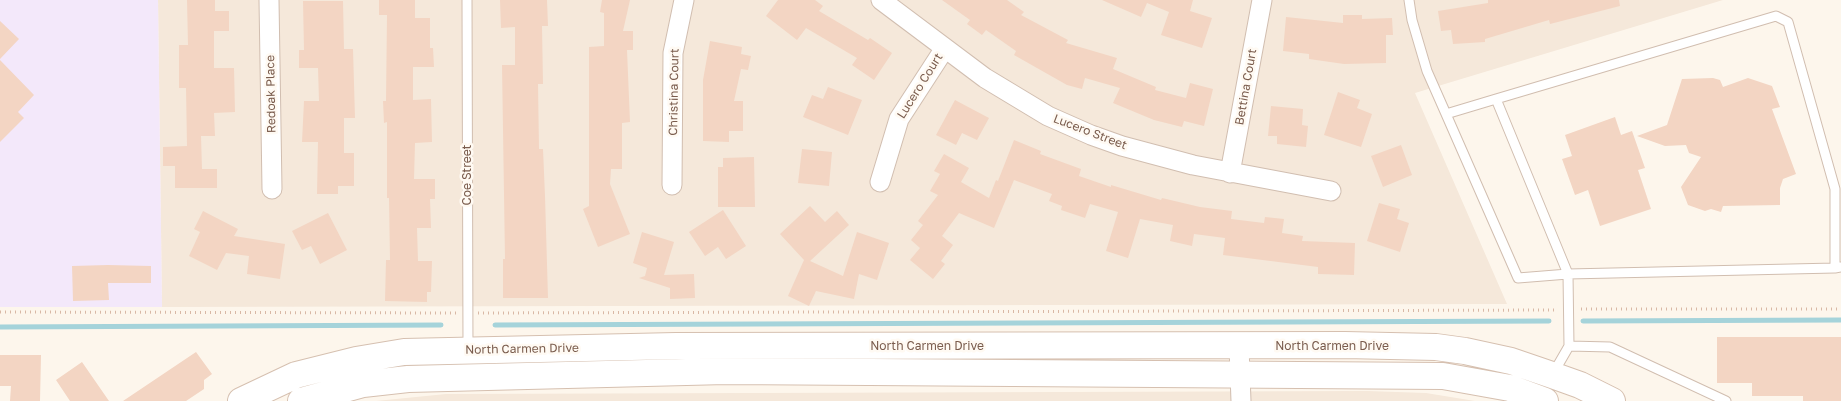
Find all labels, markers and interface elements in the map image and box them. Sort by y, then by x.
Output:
street label: Christina Court [666,48,682,136]
street label: Bettina Court [1232,48,1260,126]
street label: Lucero Court [894,51,946,121]
street label: Redoak Place [263,55,279,133]
street label: Lucero Street [1051,111,1129,153]
street label: Coe Street [460,145,474,205]
street label: North Carmen Drive [870,339,984,353]
street label: North Carmen Drive [1275,339,1389,353]
street label: North Carmen Drive [465,341,579,357]

